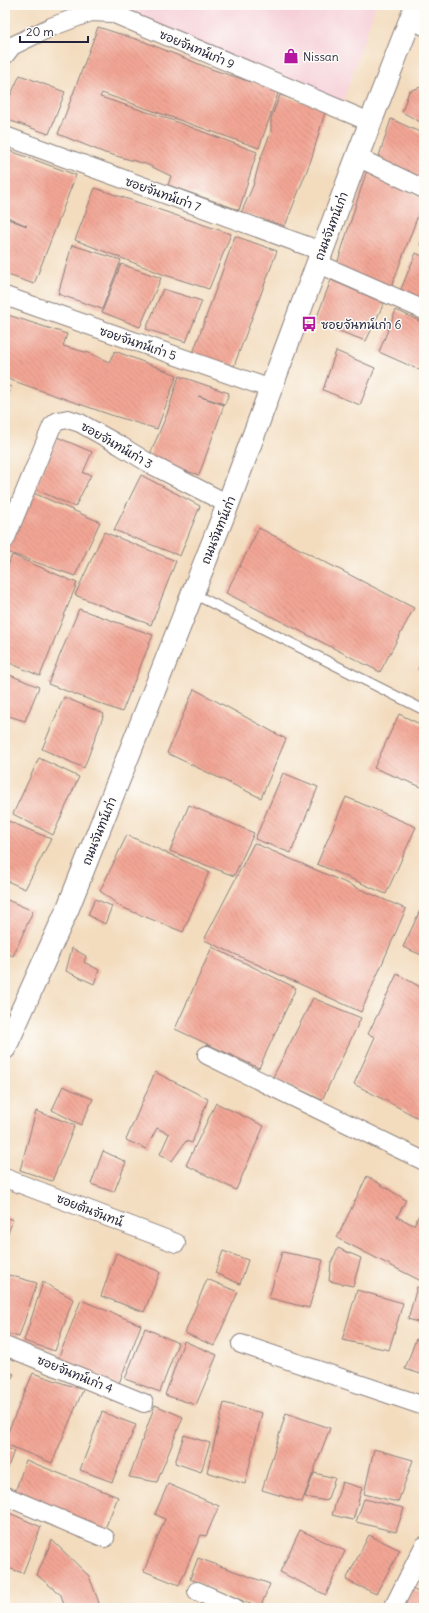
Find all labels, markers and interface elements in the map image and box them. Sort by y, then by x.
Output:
scale bar [20,18,88,44]
text: 20 m [26,24,54,39]
street label: ซอยจันทน์เก่า 9 [157,26,237,72]
shop icon: Nissan [282,47,300,65]
place label: Nissan [303,49,339,64]
street label: ซอยจันทน์เก่า 7 [123,173,203,215]
street label: ถนนจันทน์เก่า [311,190,351,262]
bus stop icon: ซอยจันทน์เก่า 6 [300,315,318,333]
place label: ซอยจันทน์เก่า 6 [321,317,401,332]
street label: ซอยจันทน์เก่า 5 [98,323,179,363]
street label: ซอยจันทน์เก่า 3 [79,418,156,472]
street label: ถนนจันทน์เก่า [198,494,238,566]
street label: ถนนจันทน์เก่า [79,795,119,867]
street label: ซอยต้นจันทน์ [54,1190,126,1230]
street label: ซอยจันทน์เก่า 4 [35,1352,115,1396]

